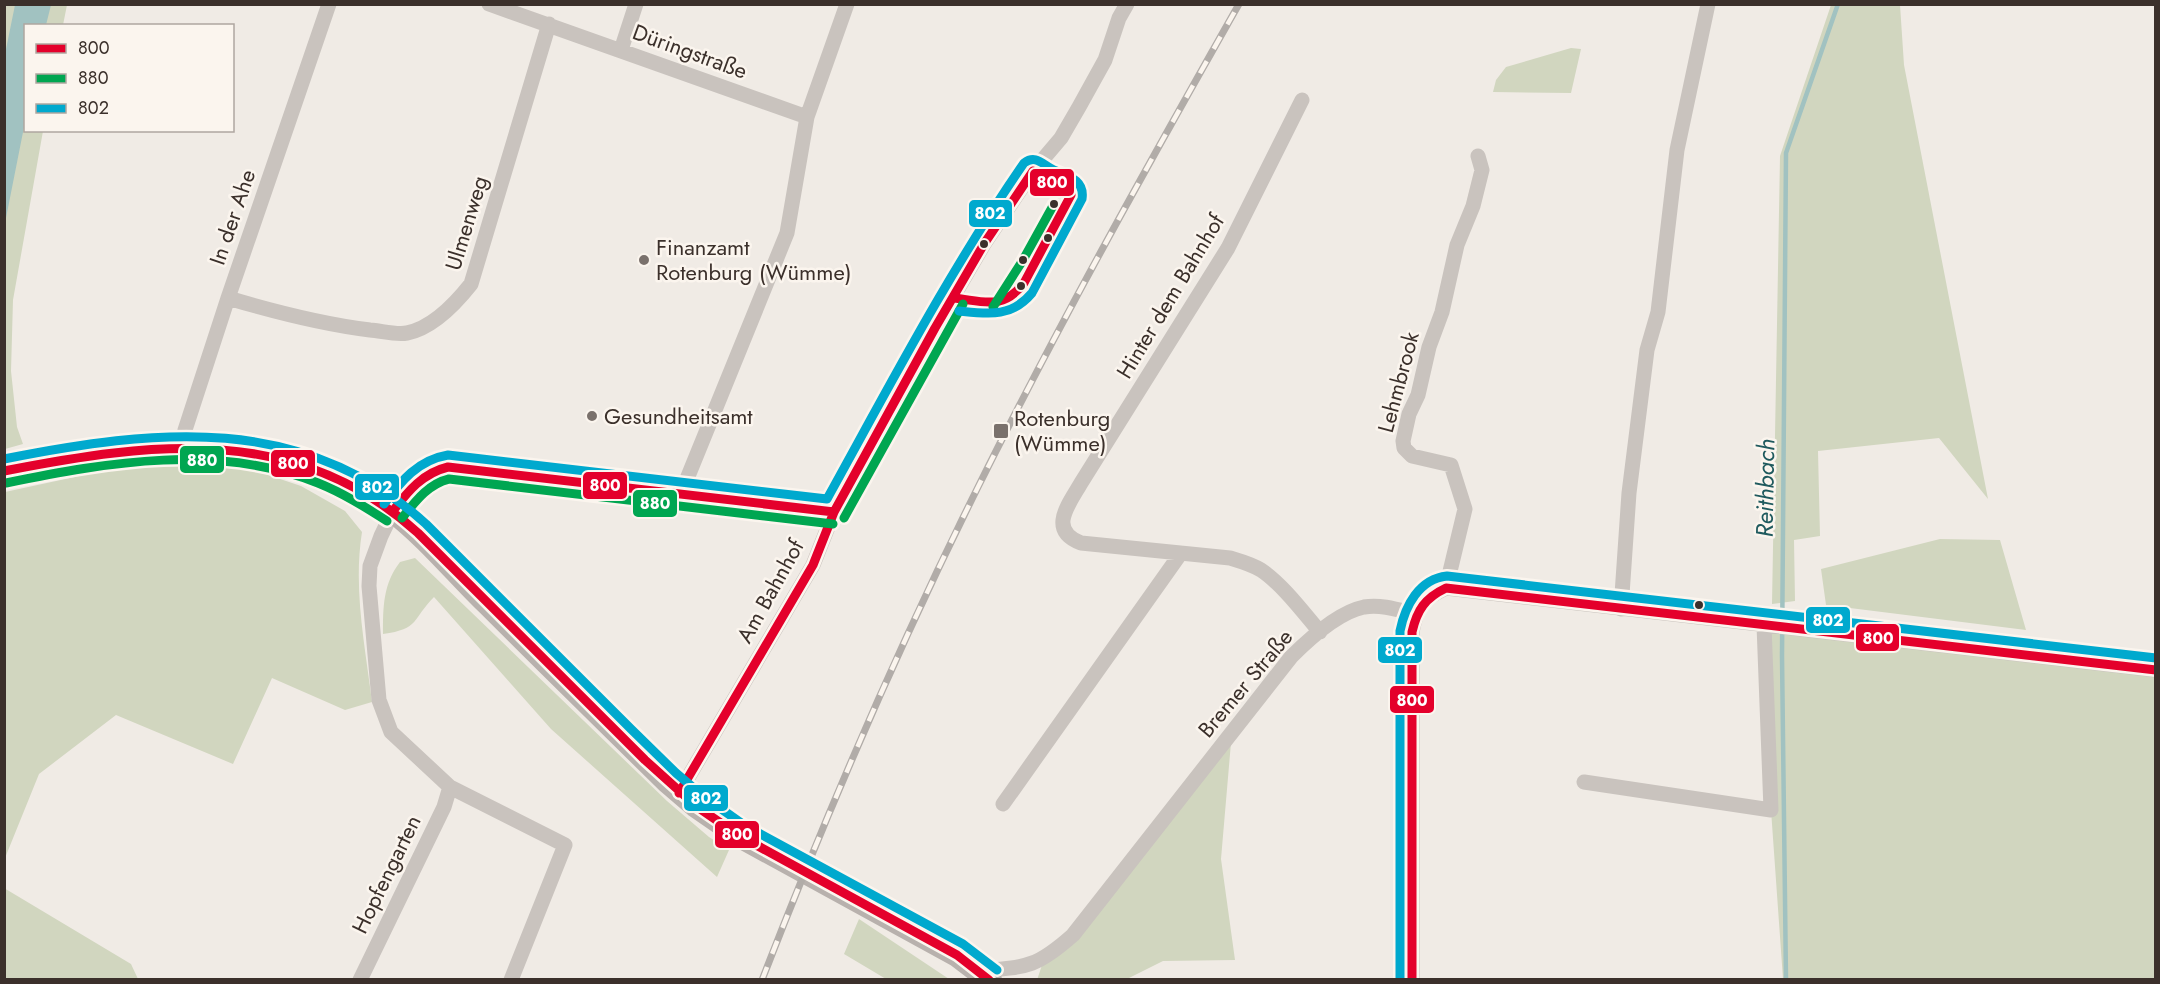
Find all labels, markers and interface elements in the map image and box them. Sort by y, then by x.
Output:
street label: Düringstraße [628,15,752,87]
legend [24,24,234,132]
text: 800 [78,35,110,61]
text: 880 [78,65,109,91]
text: 802 [78,95,109,121]
street label: In der Ahe [201,165,263,269]
line badge: 800 [1029,168,1075,197]
text: 800 [1036,171,1068,194]
street label: Ulmenweg [436,172,496,274]
unlabelled marker [1048,198,1060,210]
line badge: 802 [968,199,1013,228]
text: 802 [974,202,1006,225]
street label: Hinter dem Bahnhof [1108,207,1232,384]
place label: Finanzamt Rotenburg (Wümme) [656,231,852,288]
unlabelled marker [1042,232,1054,244]
unlabelled marker [978,238,990,250]
marker: Finanzamt Rotenburg (Wümme) [637,253,651,267]
unlabelled marker [1017,254,1029,266]
unlabelled marker [1015,280,1027,292]
street label: Lehmbrook [1369,328,1427,436]
place label: Gesundheitsamt [604,400,753,432]
place label: Rotenburg (Wümme) [1014,402,1110,459]
marker: Gesundheitsamt [585,409,599,423]
marker: Rotenburg (Wümme) [992,422,1010,440]
water label: Reithbach [1747,438,1783,538]
line badge: 880 [179,445,225,474]
text: 880 [187,449,217,472]
line badge: 800 [270,449,316,478]
text: 800 [277,452,309,475]
line badge: 800 [582,471,628,500]
line badge: 802 [354,473,400,501]
text: 800 [589,474,621,497]
text: 802 [361,476,393,499]
line badge: 880 [632,489,678,518]
text: 880 [640,492,670,515]
street label: Am Bahnhof [728,533,812,649]
unlabelled marker [1693,599,1705,611]
line badge: 802 [1805,606,1851,634]
text: 802 [1812,609,1844,632]
street label: Bremer Straße [1190,622,1300,744]
line badge: 800 [1855,623,1900,652]
text: 800 [1862,627,1894,650]
line badge: 802 [1377,636,1423,664]
text: 802 [1384,639,1416,662]
line badge: 800 [1389,685,1435,714]
text: 800 [1396,689,1428,712]
line badge: 802 [683,784,729,812]
text: 802 [690,787,722,810]
street label: Hopfengarten [343,809,429,939]
line badge: 800 [714,820,760,849]
text: 800 [721,823,753,846]

